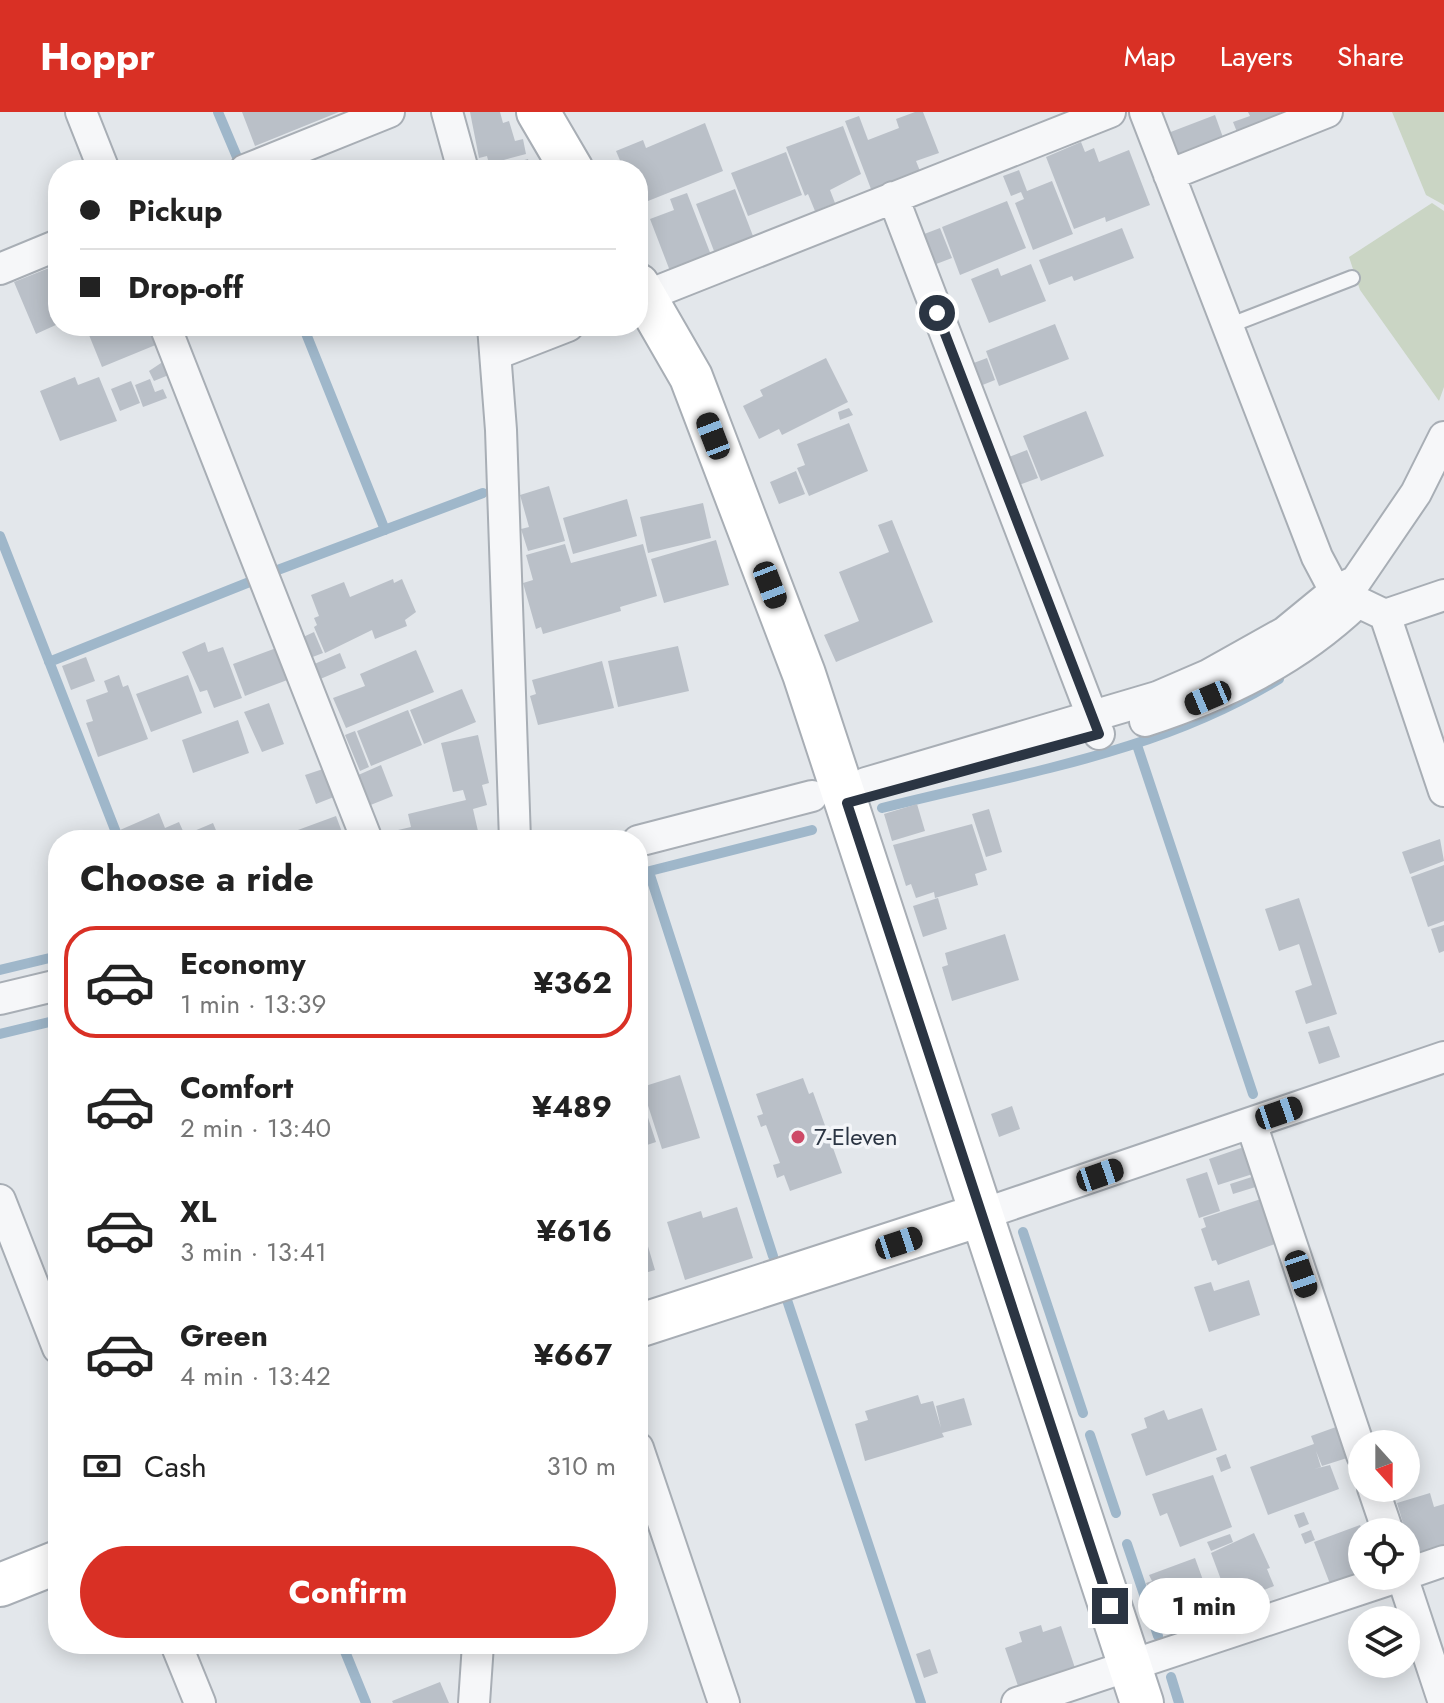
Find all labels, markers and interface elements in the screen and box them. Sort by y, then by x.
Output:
text: Hoppr [40,29,155,84]
text: Map [1124,36,1176,77]
text: Layers [1220,36,1293,77]
text: Share [1337,36,1404,77]
text: Pickup [128,189,223,232]
text: Drop-off [128,266,243,309]
route start [919,295,955,331]
car [693,409,733,463]
car [750,558,790,612]
car [1181,678,1235,718]
text: Choose a ride [80,852,314,904]
text: Economy [180,942,306,985]
icon: car [84,946,156,1018]
text: ¥362 [534,961,612,1004]
text: 1 min · 13:39 [180,985,326,1023]
text: Comfort [180,1066,293,1109]
icon: car [84,1070,156,1142]
text: ¥489 [532,1085,612,1128]
car [1252,1094,1306,1132]
text: 2 min · 13:40 [180,1109,331,1147]
place label: 7-Eleven [814,1119,898,1154]
marker: 7-Eleven [789,1128,807,1146]
car [1073,1156,1127,1194]
text: XL [180,1190,216,1233]
icon: car [84,1194,156,1266]
text: ¥616 [537,1209,612,1252]
car [872,1224,926,1262]
text: 3 min · 13:41 [180,1233,327,1271]
car [1282,1247,1320,1301]
text: Green [180,1314,268,1357]
icon: car [84,1318,156,1390]
text: ¥667 [534,1333,612,1376]
text: 4 min · 13:42 [180,1357,331,1395]
north arrow [1348,1430,1420,1502]
map controls [1348,1430,1420,1678]
icon: cash [80,1444,124,1488]
text: Cash [144,1445,207,1488]
text: 310 m [546,1447,616,1485]
button: locate [1348,1518,1420,1590]
button: Confirm [80,1546,616,1638]
callout: 1 min [1138,1578,1270,1634]
text: 1 min [1172,1587,1236,1625]
route end [1092,1588,1128,1624]
button: layers [1348,1606,1420,1678]

